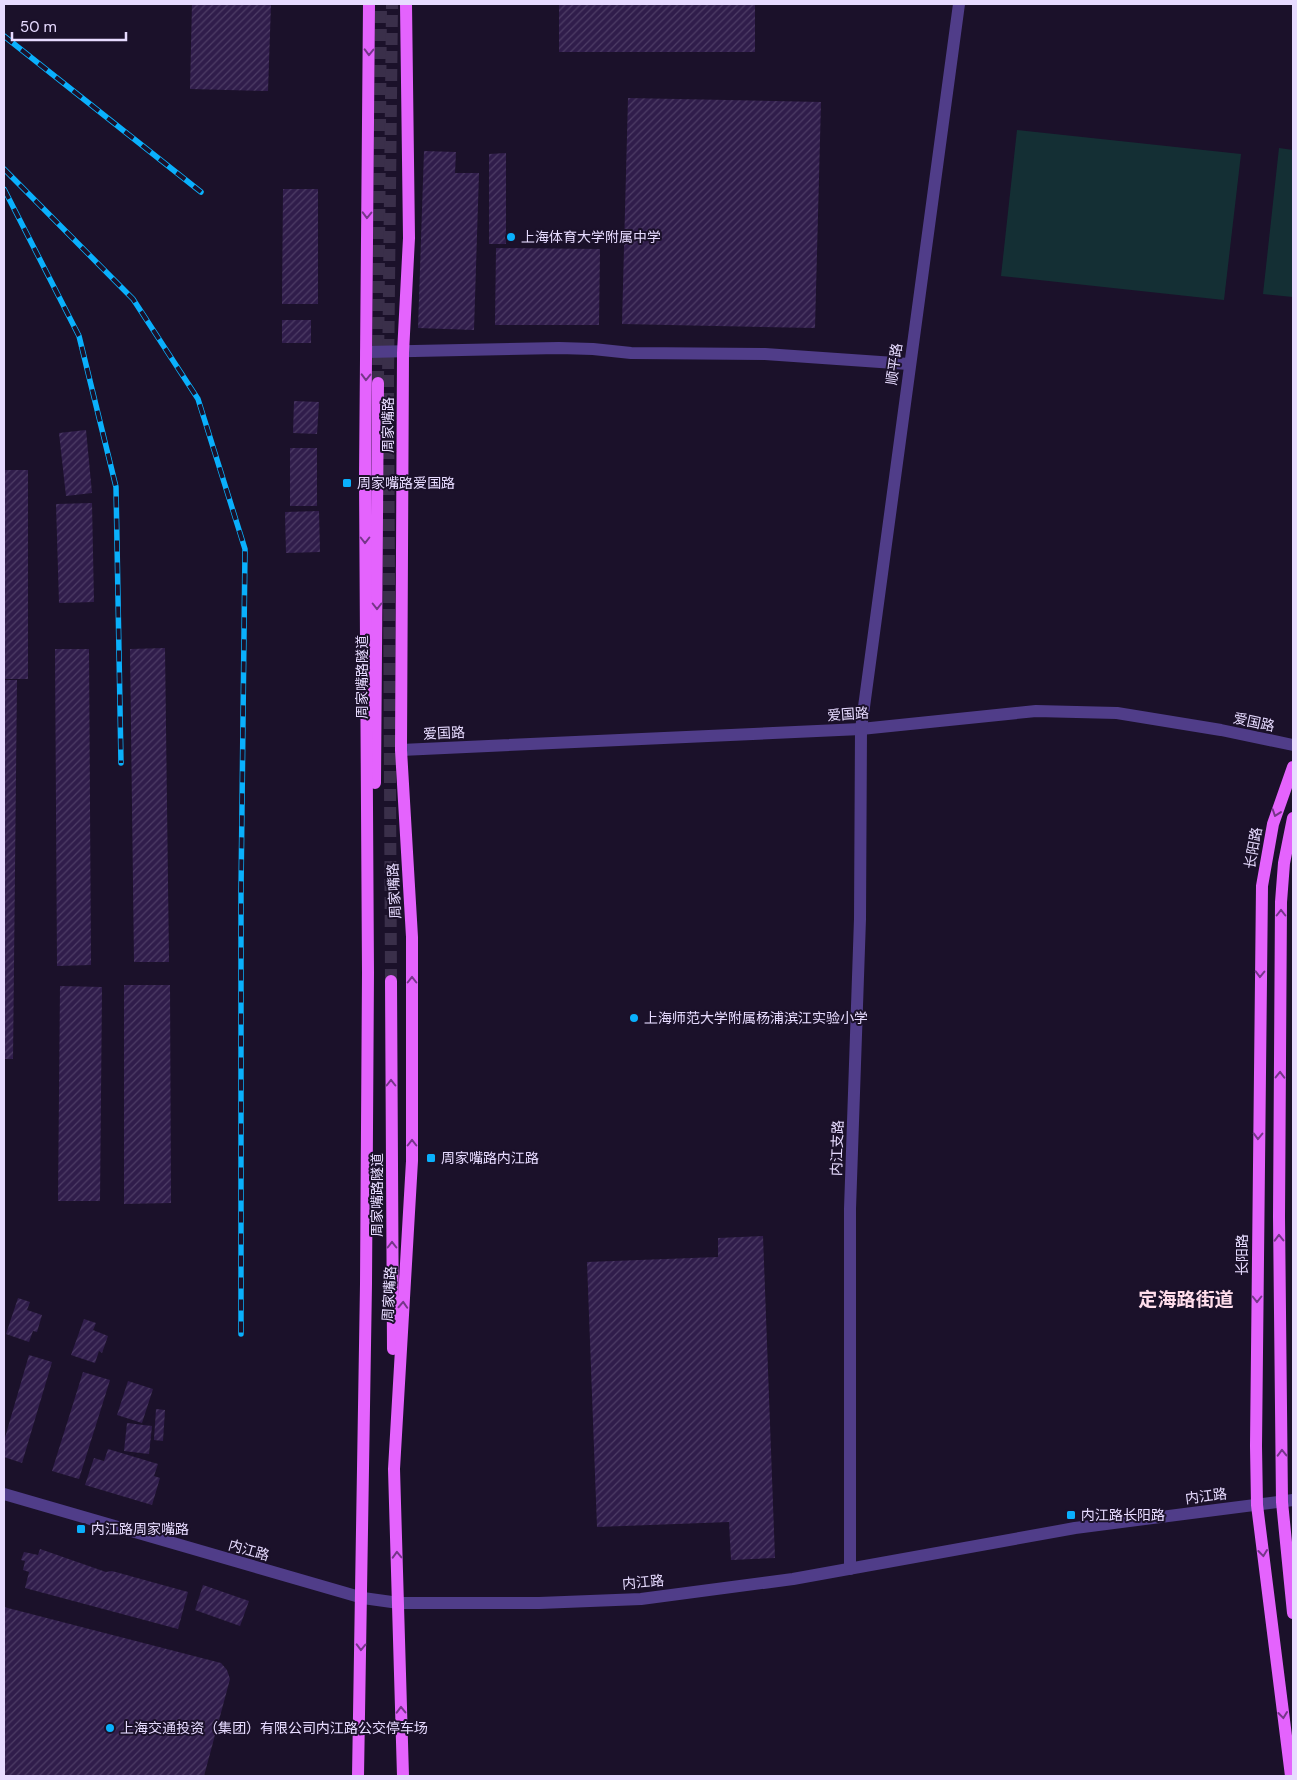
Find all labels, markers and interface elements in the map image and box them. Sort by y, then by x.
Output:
scale bar [12,10,126,42]
text: 50 m [20,17,57,37]
one-way arrow [364,49,374,57]
one-way arrow [362,212,372,219]
place label: 上海体育大学附属中学 [521,228,661,246]
marker: 上海体育大学附属中学 [505,231,517,243]
street label: 顺平路 [882,342,906,386]
one-way arrow [361,374,371,382]
street label: 周家嘴路 [379,397,397,453]
place label: 周家嘴路爱国路 [357,474,455,492]
marker: 周家嘴路爱国路 [341,477,353,489]
one-way arrow [360,536,370,544]
one-way arrow [372,603,382,611]
street label: 周家嘴路隧道 [353,635,371,719]
street label: 爱国路 [826,704,870,724]
street label: 爱国路 [1232,709,1276,735]
street label: 爱国路 [423,723,465,743]
one-way arrow [1272,808,1282,817]
street label: 长阳路 [1240,826,1266,870]
street label: 周家嘴路 [384,863,404,919]
one-way arrow [1276,909,1286,916]
one-way arrow [1255,970,1265,978]
one-way arrow [407,976,417,984]
place label: 上海师范大学附属杨浦滨江实验小学 [644,1009,868,1027]
marker: 上海师范大学附属杨浦滨江实验小学 [628,1012,640,1024]
one-way arrow [1275,1071,1285,1079]
one-way arrow [386,1079,396,1086]
street label: 内江支路 [827,1120,847,1176]
one-way arrow [1253,1133,1263,1141]
one-way arrow [407,1138,417,1146]
place label: 周家嘴路内江路 [441,1149,539,1167]
marker: 周家嘴路内江路 [425,1152,437,1164]
street label: 周家嘴路隧道 [368,1153,386,1237]
street label: 长阳路 [1233,1234,1251,1276]
one-way arrow [1274,1234,1284,1242]
one-way arrow [387,1241,397,1249]
street label: 周家嘴路 [379,1266,399,1322]
district label: 定海路街道 [1138,1287,1234,1312]
one-way arrow [1252,1296,1262,1303]
one-way arrow [398,1301,409,1309]
one-way arrow [1277,1449,1287,1456]
street label: 内江路 [1184,1485,1228,1507]
place label: 内江路长阳路 [1081,1506,1165,1524]
marker: 内江路长阳路 [1065,1509,1077,1521]
place label: 内江路周家嘴路 [91,1520,189,1538]
marker: 内江路周家嘴路 [75,1523,87,1535]
street label: 内江路 [226,1536,272,1564]
one-way arrow [392,1550,402,1558]
one-way arrow [1257,1550,1268,1558]
street label: 内江路 [621,1571,665,1593]
one-way arrow [356,1643,367,1651]
one-way arrow [396,1706,406,1714]
one-way arrow [1277,1711,1288,1719]
place label: 上海交通投资（集团）有限公司内江路公交停车场 [120,1719,428,1737]
marker: 上海交通投资（集团）有限公司内江路公交停车场 [104,1722,116,1734]

